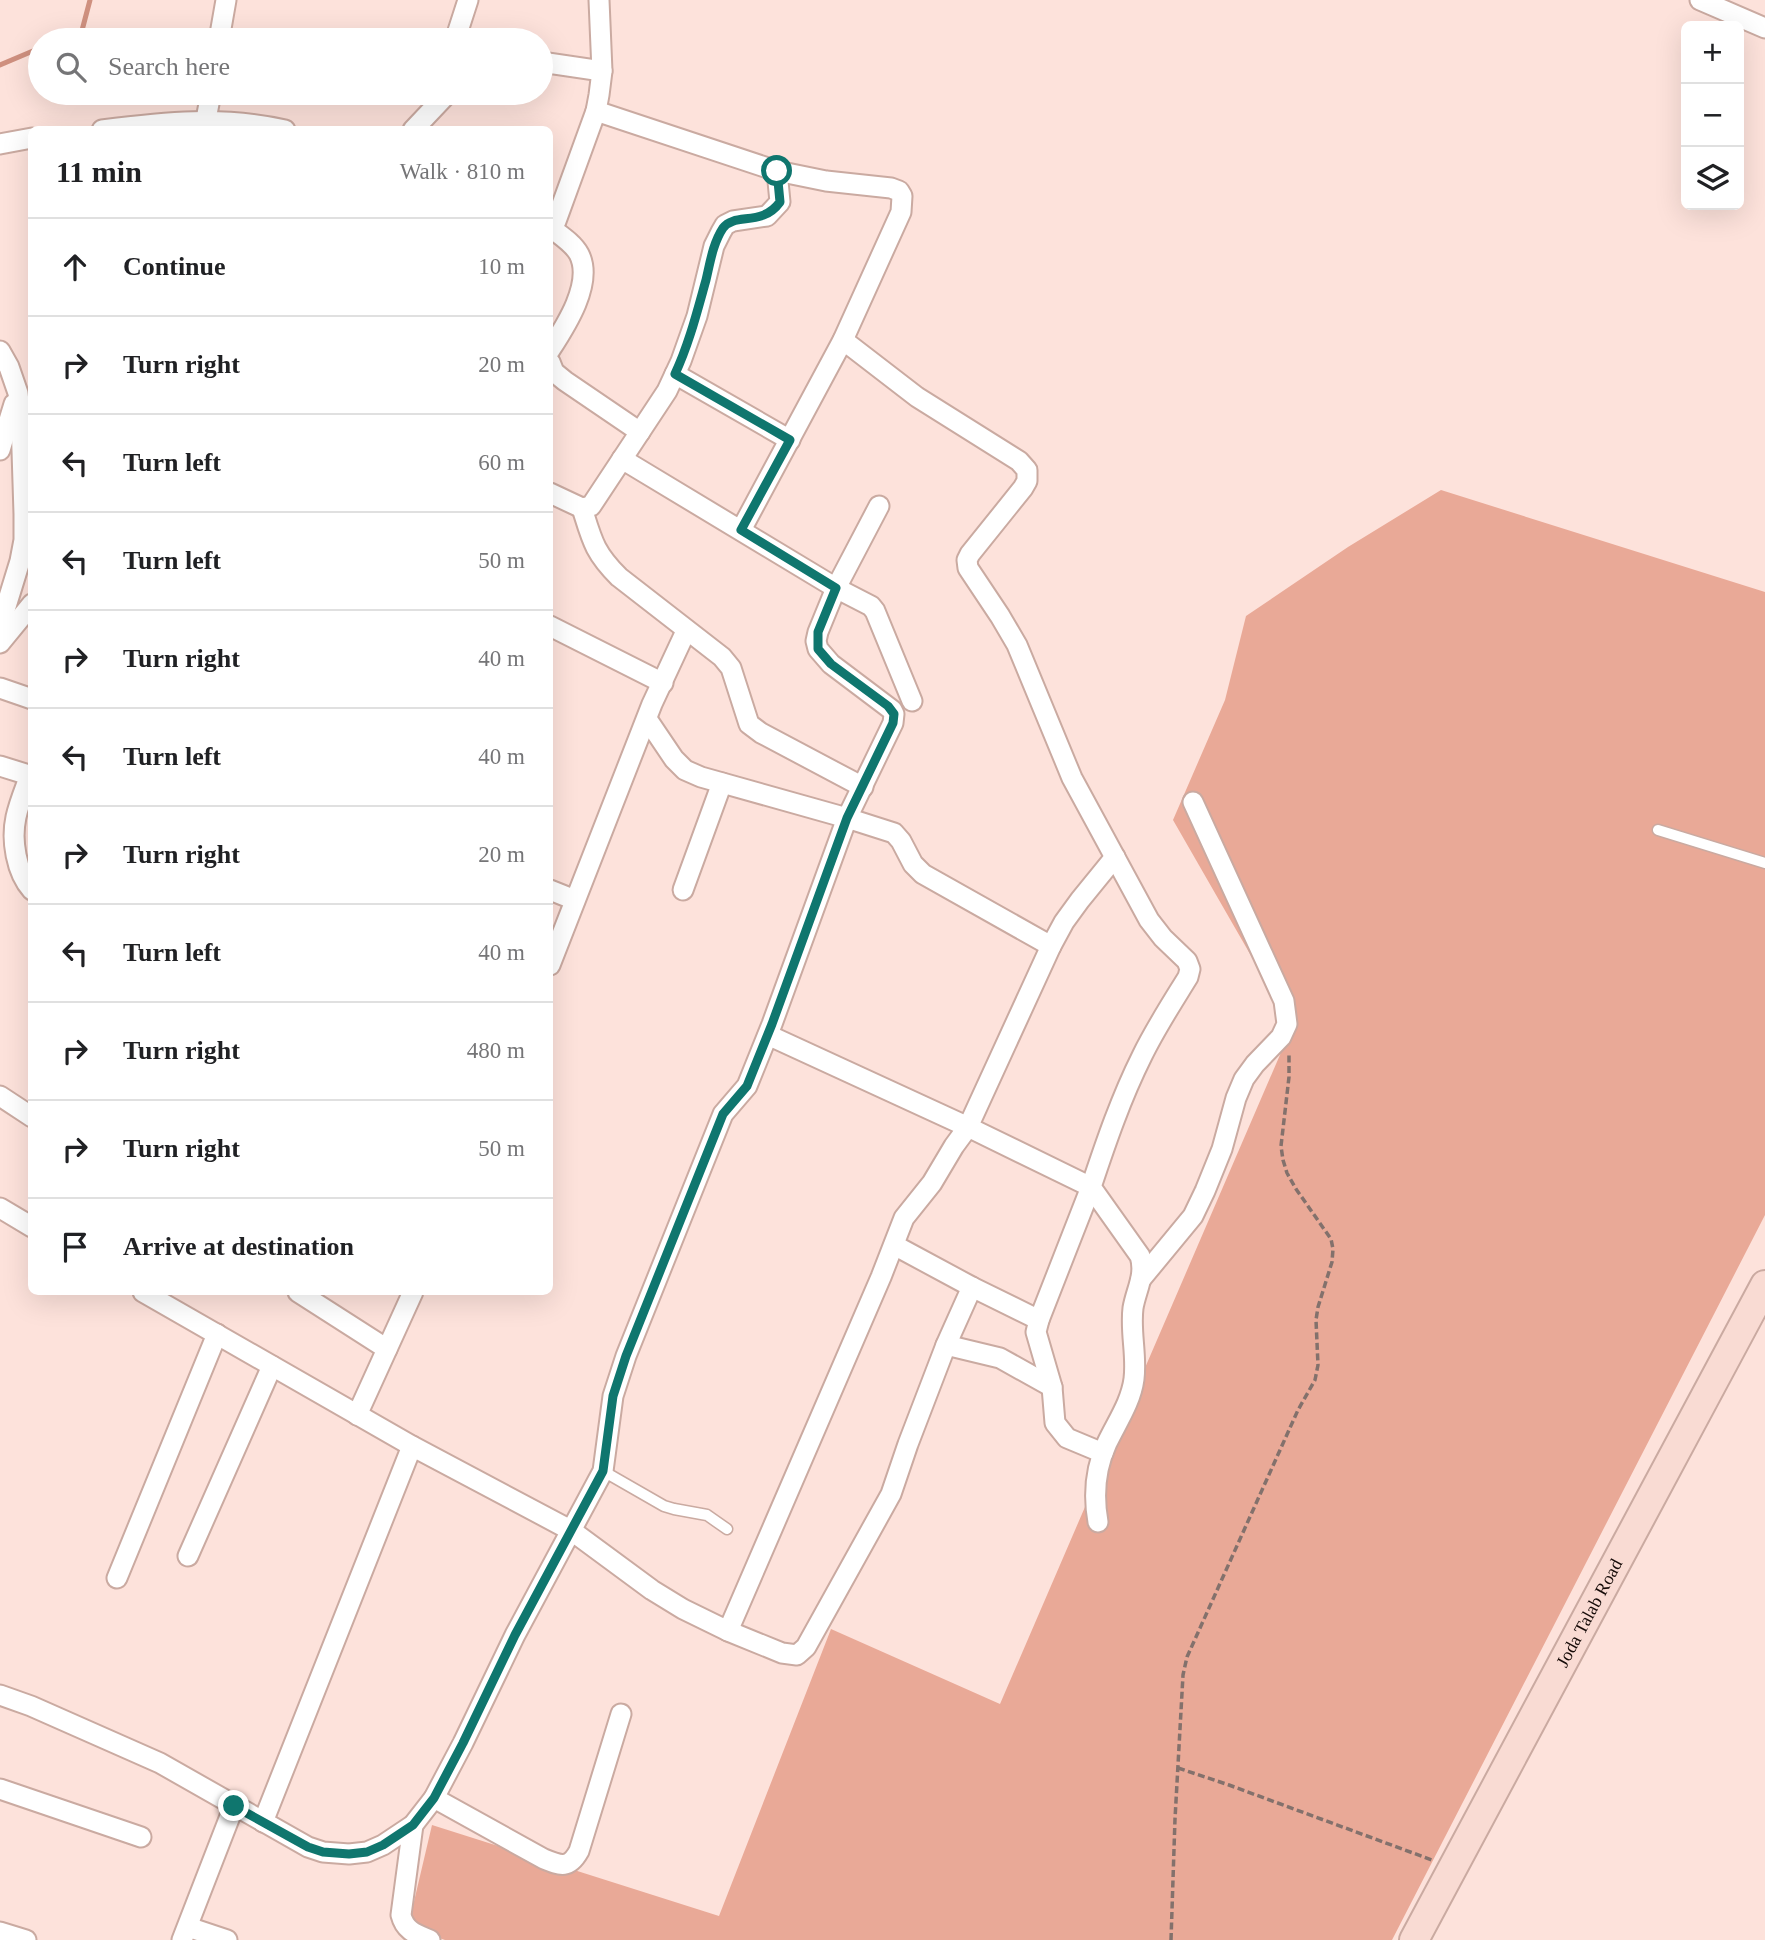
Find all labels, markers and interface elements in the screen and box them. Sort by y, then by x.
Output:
map controls [1681,21,1744,210]
button: + [1681,21,1744,84]
search box [28,28,553,105]
icon: search [52,48,90,86]
text: Search here [108,52,230,81]
button: − [1681,84,1744,147]
button: layers [1681,147,1744,210]
text: 11 min [56,155,142,188]
route start [761,155,792,186]
text: Walk · 810 m [400,159,525,184]
icon: ahead [56,248,94,286]
text: Continue [123,252,226,281]
text: 10 m [478,254,525,279]
icon: right [56,346,94,384]
text: Turn right [123,350,240,379]
text: 20 m [478,352,525,377]
icon: left [56,444,94,482]
text: Turn left [123,448,221,477]
text: 60 m [478,450,525,475]
icon: left [56,542,94,580]
text: Turn left [123,546,221,575]
text: 50 m [478,548,525,573]
icon: right [56,640,94,678]
text: Turn right [123,644,240,673]
text: 40 m [478,646,525,671]
icon: left [56,738,94,776]
text: Turn left [123,742,221,771]
text: 40 m [478,744,525,769]
icon: right [56,836,94,874]
text: Turn right [123,840,240,869]
text: 20 m [478,842,525,867]
icon: left [56,934,94,972]
text: Turn left [123,938,221,967]
text: 40 m [478,940,525,965]
icon: right [56,1032,94,1070]
text: Turn right [123,1036,240,1065]
text: 480 m [467,1038,525,1063]
icon: right [56,1130,94,1168]
text: Turn right [123,1134,240,1163]
text: 50 m [478,1136,525,1161]
icon: arrive [56,1228,94,1266]
text: Arrive at destination [123,1232,354,1261]
street label: Joda Talab Road [1552,1556,1626,1670]
route end [218,1790,249,1821]

